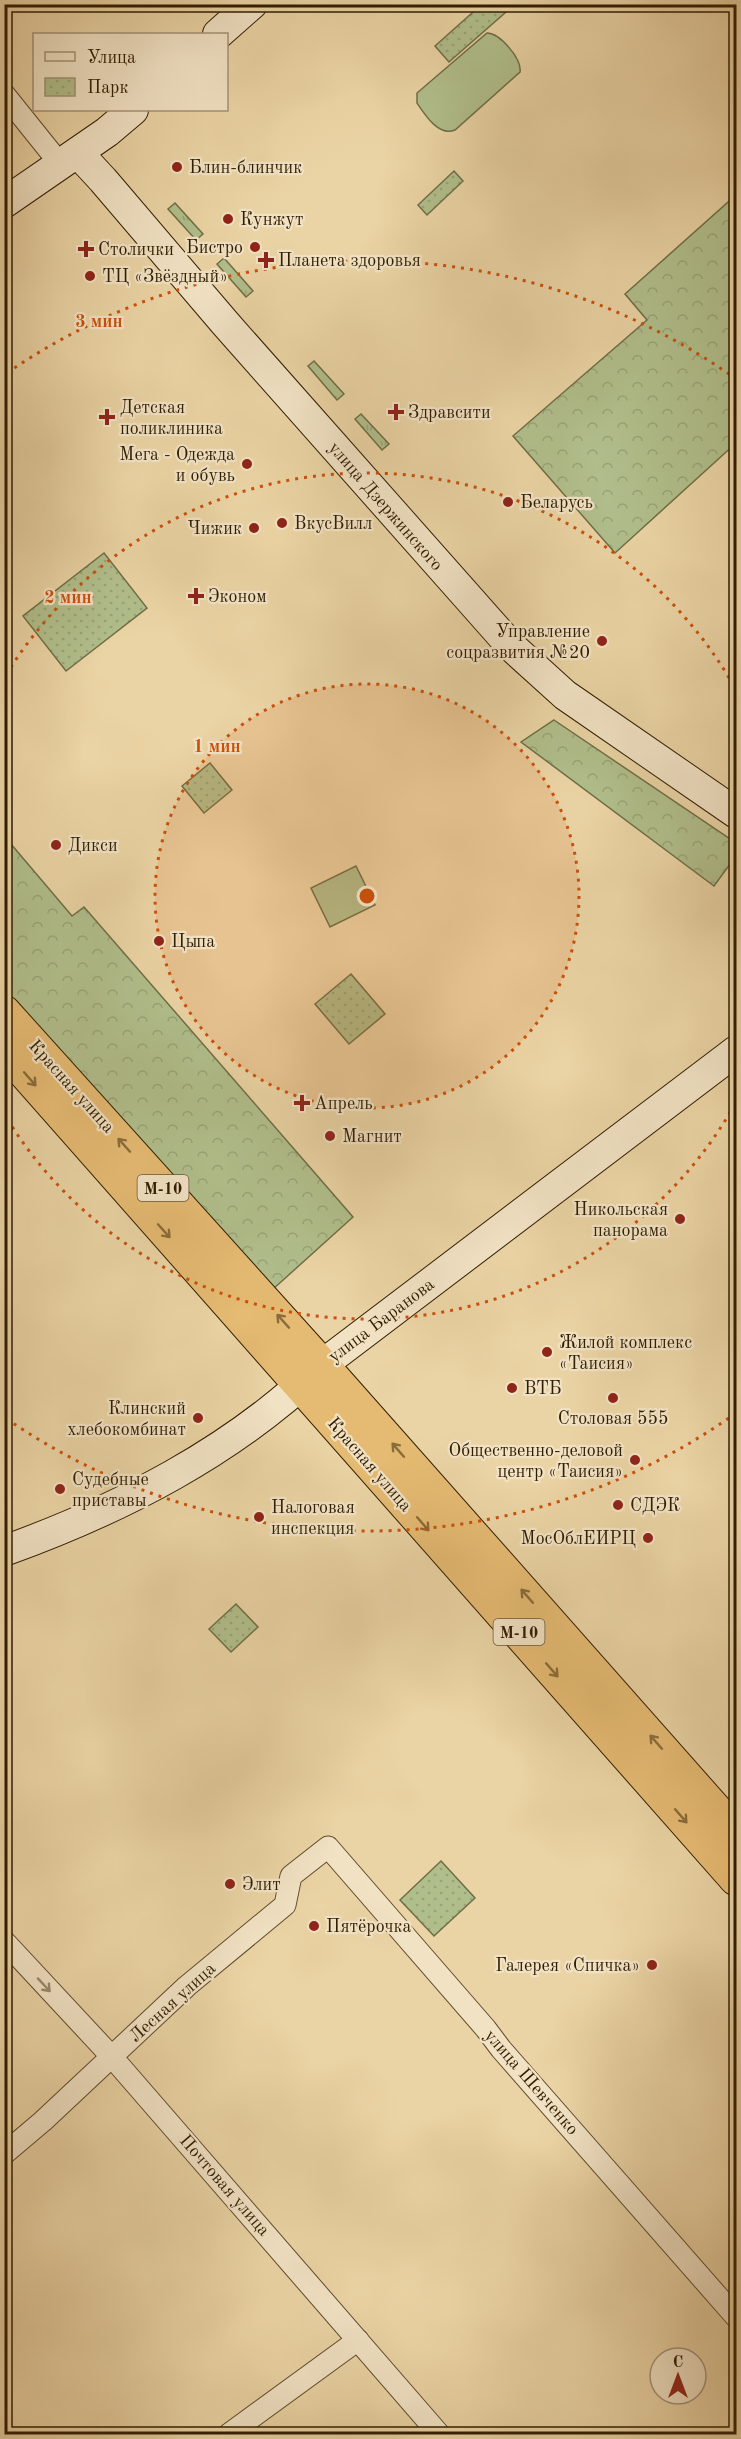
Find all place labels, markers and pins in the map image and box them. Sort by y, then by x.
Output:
place label: Блин-блинчик [189,159,302,177]
marker: Блин-блинчик [170,160,184,174]
place label: Кунжут [240,211,303,229]
marker: Кунжут [221,212,235,226]
place label: Бистро [186,239,243,257]
marker: Бистро [248,240,262,254]
place label: Столички [98,241,174,259]
marker: Столички [79,242,93,256]
place label: Планета здоровья [278,252,421,270]
marker: Планета здоровья [259,253,273,267]
place label: ТЦ «Звёздный» [102,268,228,286]
marker: ТЦ «Звёздный» [83,269,97,283]
place label: Детская поликлиника [120,399,223,438]
place label: Здравсити [408,404,491,422]
marker: Здравсити [389,405,403,419]
marker: Детская поликлиника [98,408,116,426]
place label: Мега - Одежда и обувь [119,446,235,485]
marker: Мега - Одежда и обувь [240,457,254,471]
place label: Беларусь [520,494,593,512]
marker: Беларусь [501,495,515,509]
place label: ВкусВилл [294,515,372,533]
marker: ВкусВилл [275,516,289,530]
place label: Чижик [187,520,242,538]
marker: Чижик [247,521,261,535]
place label: Эконом [208,588,267,606]
marker: Эконом [189,589,203,603]
place label: Управление соцразвития №20 [446,623,590,662]
marker: Управление соцразвития №20 [595,634,609,648]
place label: Дикси [68,837,118,855]
marker: Дикси [49,838,63,852]
centre of rings [357,886,377,906]
place label: Цыпа [171,933,215,951]
marker: Цыпа [152,934,166,948]
place label: Апрель [314,1095,373,1113]
marker: Апрель [295,1096,309,1110]
place label: Магнит [342,1128,402,1146]
marker: Магнит [323,1129,337,1143]
place label: Никольская панорама [574,1201,668,1240]
marker: Никольская панорама [673,1212,687,1226]
place label: Жилой комплекс «Таисия» [559,1334,692,1373]
marker: Жилой комплекс «Таисия» [540,1345,554,1359]
place label: ВТБ [524,1380,562,1398]
marker: ВТБ [505,1381,519,1395]
marker: Столовая 555 [606,1391,620,1405]
place label: Клинский хлебокомбинат [67,1400,186,1439]
place label: Столовая 555 [558,1410,668,1428]
marker: Клинский хлебокомбинат [191,1411,205,1425]
place label: Общественно-деловой центр «Таисия» [449,1442,623,1481]
marker: Общественно-деловой центр «Таисия» [628,1453,642,1467]
place label: Судебные приставы [72,1471,149,1510]
marker: Судебные приставы [53,1482,67,1496]
place label: СДЭК [630,1497,680,1515]
marker: СДЭК [611,1498,625,1512]
place label: Налоговая инспекция [271,1499,355,1538]
marker: Налоговая инспекция [252,1510,266,1524]
place label: МосОблЕИРЦ [521,1530,636,1548]
marker: МосОблЕИРЦ [641,1531,655,1545]
place label: Элит [242,1876,281,1894]
marker: Элит [223,1877,237,1891]
place label: Пятёрочка [326,1918,412,1936]
marker: Пятёрочка [307,1919,321,1933]
place label: Галерея «Спичка» [495,1957,640,1975]
marker: Галерея «Спичка» [645,1958,659,1972]

